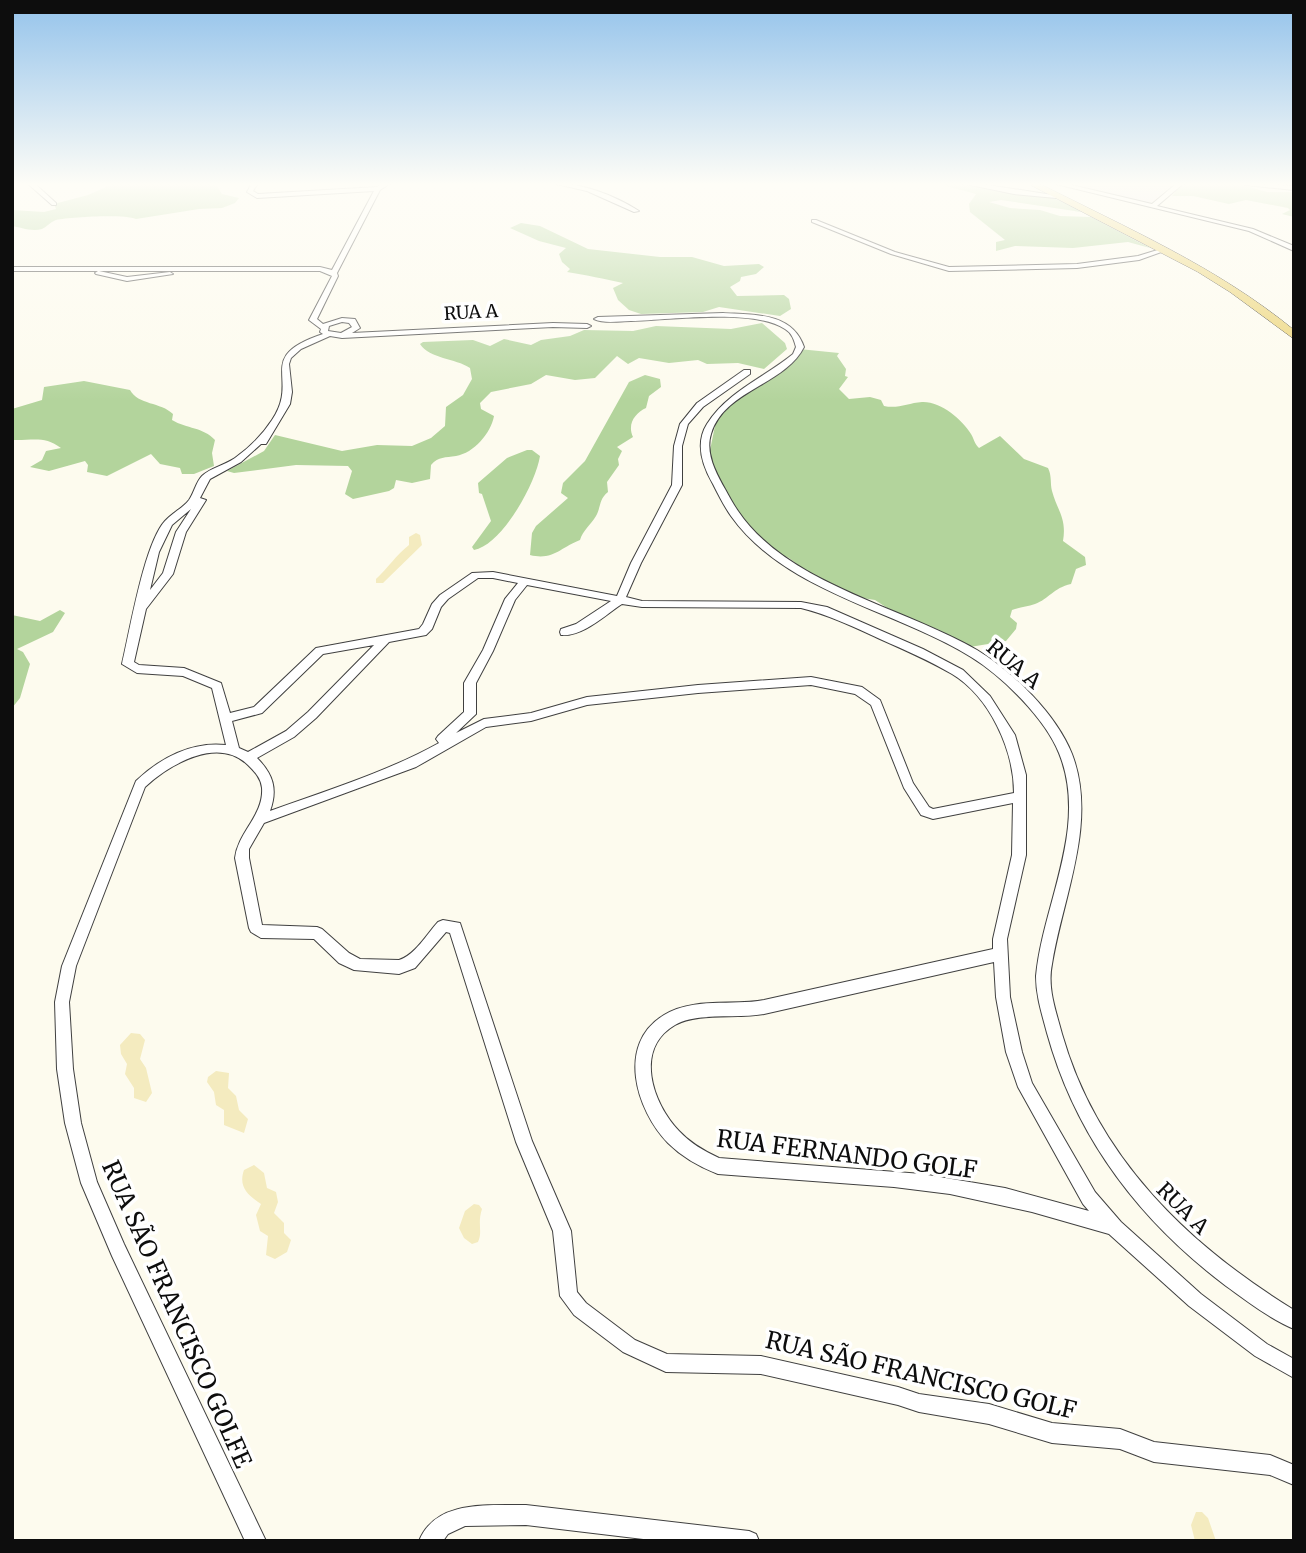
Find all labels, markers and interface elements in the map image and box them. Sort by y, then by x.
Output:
street label: RUA A [443,299,499,325]
street label: RUA A [981,633,1047,695]
street label: RUA FERNANDO GOLF [715,1123,979,1185]
street label: RUA SÃO FRANCISCO GOLFE [95,1156,259,1473]
street label: RUA A [1151,1176,1215,1240]
street label: RUA SÃO FRANCISCO GOLF [763,1324,1080,1426]

